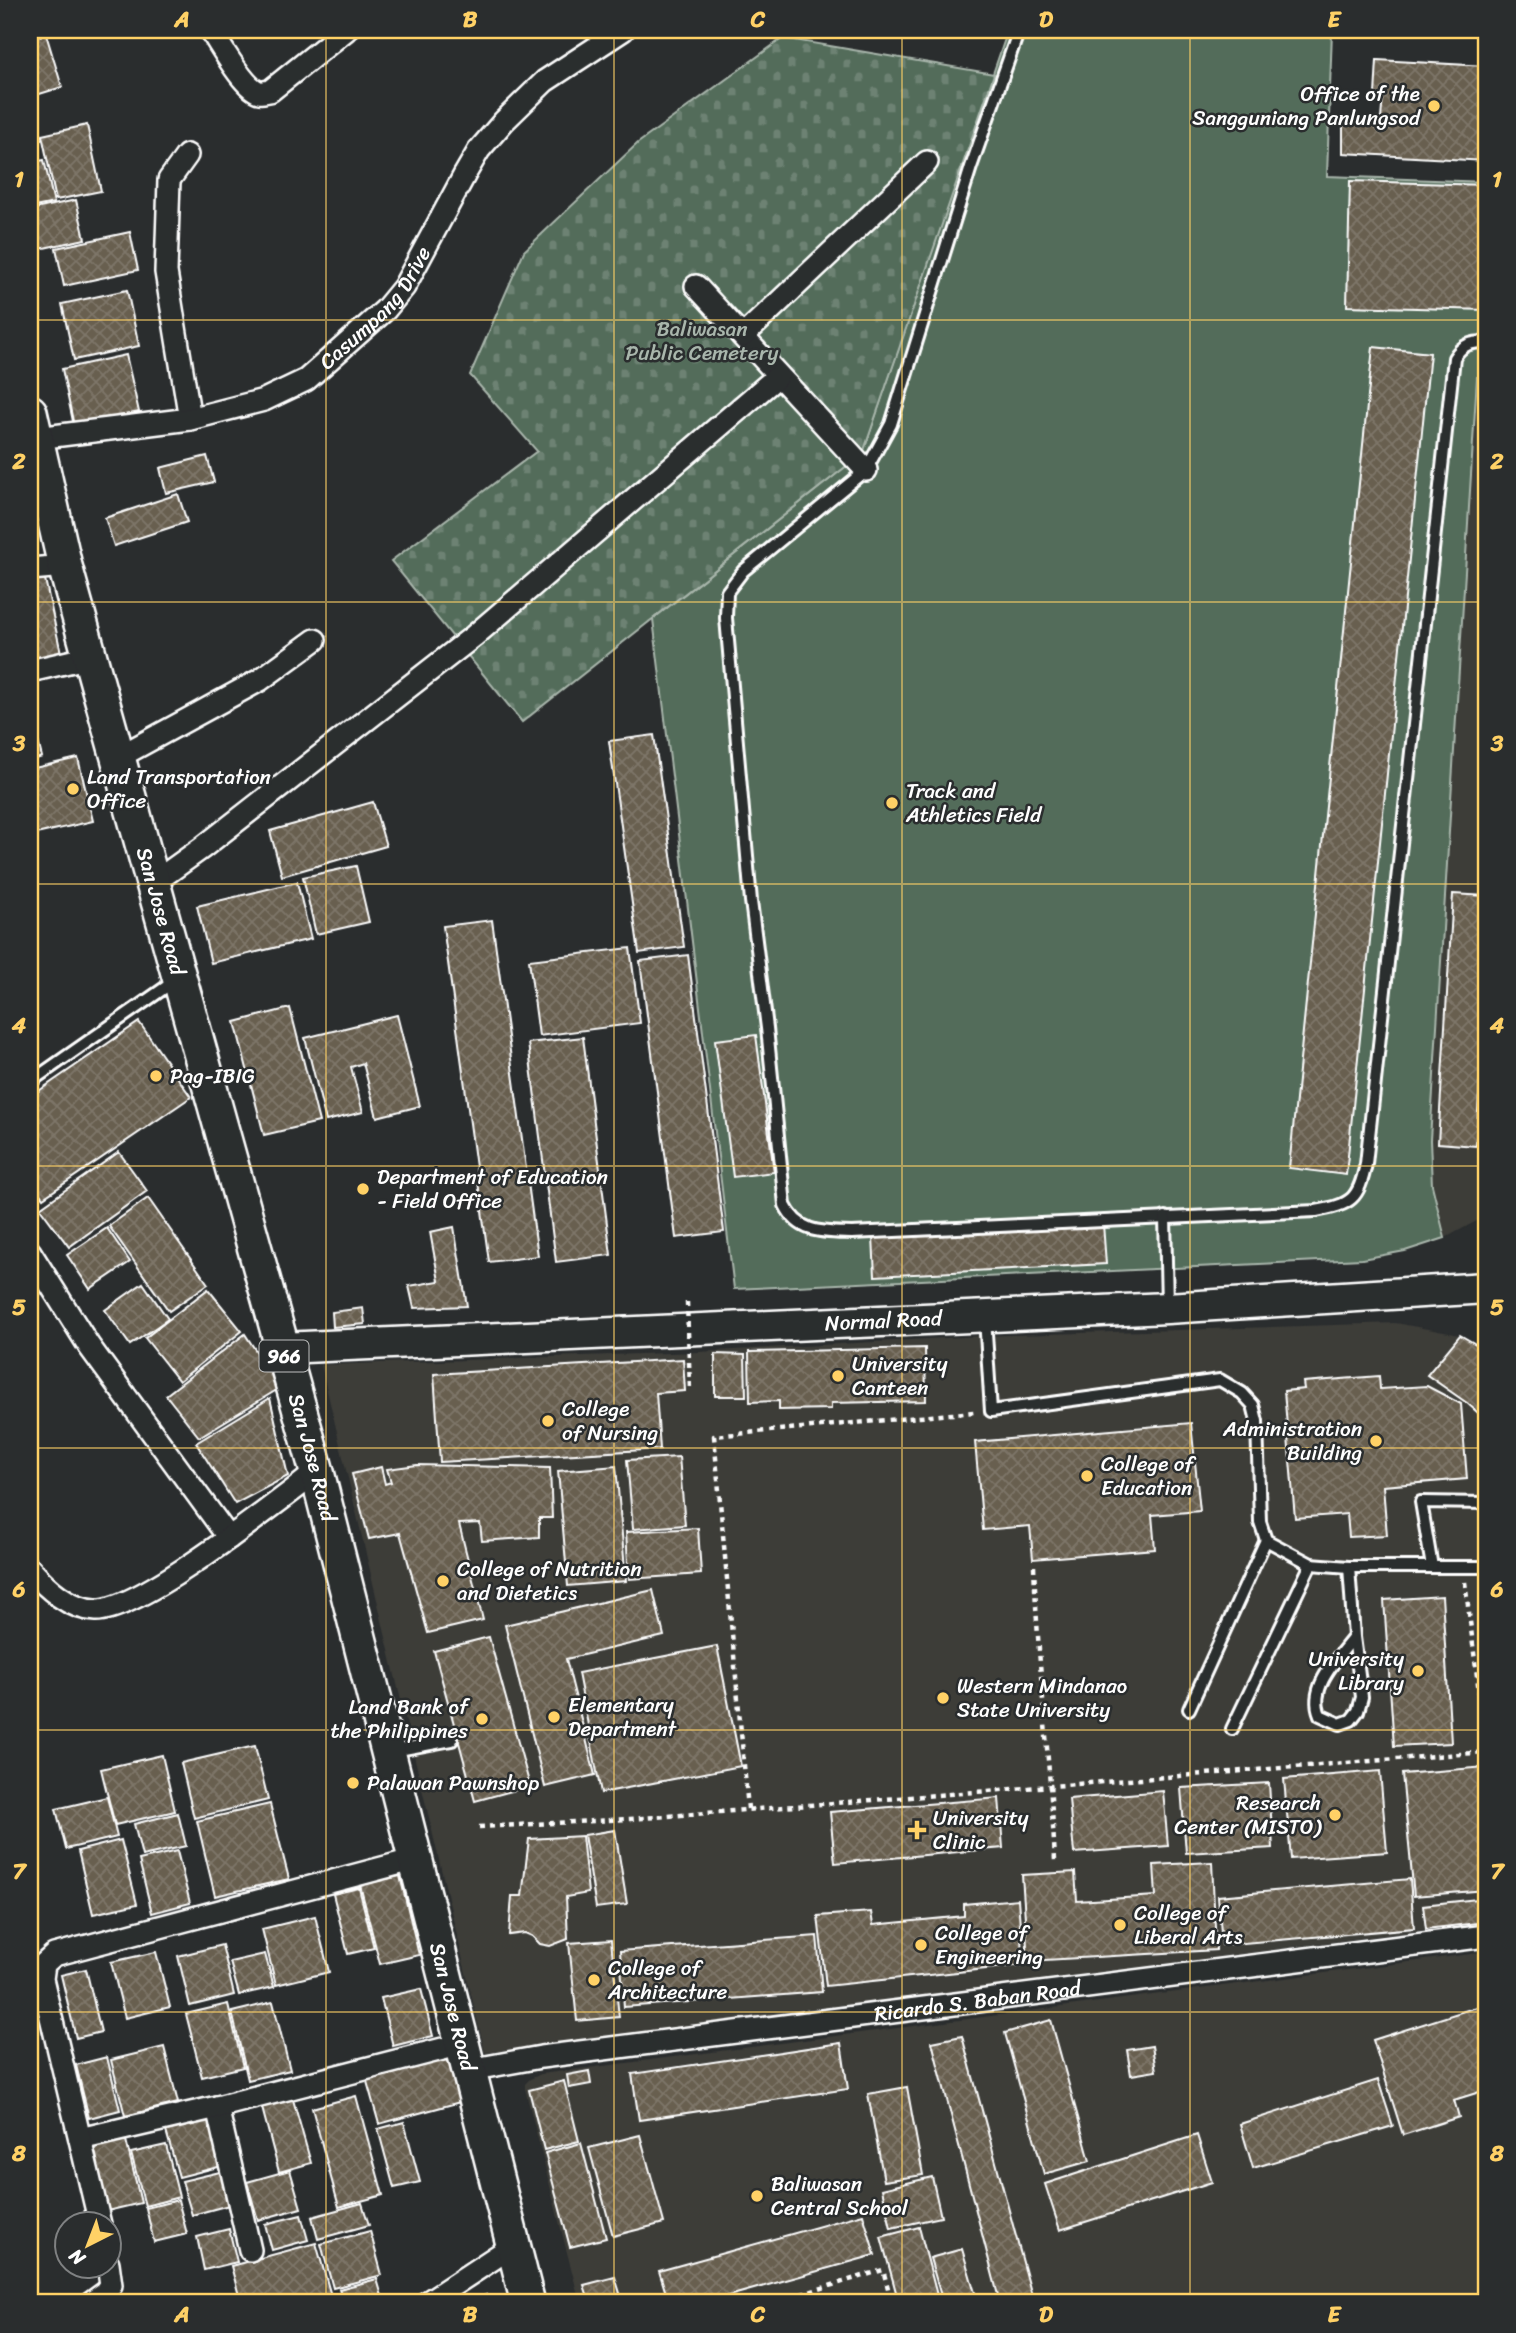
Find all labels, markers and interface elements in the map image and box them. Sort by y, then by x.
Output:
text: A [173,0,190,40]
text: B [463,0,478,40]
text: C [750,0,766,40]
text: D [1039,0,1054,40]
text: E [1328,0,1343,40]
place label: Office of the Sangguniang Panlungsod [1192,75,1422,137]
marker: Office of the Sangguniang Panlungsod [1426,98,1442,114]
text: 1 [14,159,24,200]
text: 1 [1492,159,1502,200]
street label: Casumpang Drive [310,239,442,379]
park label: Baliwasan Public Cemetery [626,310,779,372]
text: 2 [11,441,26,482]
text: 2 [1489,441,1504,482]
text: 3 [12,723,26,764]
text: 3 [1490,723,1504,764]
place label: Land Transportation Office [87,758,271,820]
place label: Track and Athletics Field [905,772,1043,834]
marker: Land Transportation Office [65,781,81,797]
marker: Track and Athletics Field [884,795,900,811]
street label: San Jose Road [125,843,197,981]
text: 4 [11,1005,27,1046]
text: 4 [1489,1005,1505,1046]
place label: Pag-IBIG [170,1057,255,1095]
marker: Pag-IBIG [148,1068,164,1084]
place label: Department of Education - Field Office [377,1158,608,1220]
marker: Department of Education - Field Office [355,1181,371,1197]
text: 5 [12,1287,26,1328]
text: 5 [1490,1287,1504,1328]
street label: Normal Road [824,1299,945,1342]
road number: 966 [260,1340,308,1372]
place label: University Canteen [852,1345,948,1407]
marker: University Canteen [830,1368,846,1384]
street label: San Jose Road [277,1389,348,1527]
place label: College of Nursing [562,1390,659,1452]
place label: Administration Building [1222,1410,1362,1472]
marker: College of Nursing [540,1413,556,1429]
marker: Administration Building [1368,1433,1384,1449]
place label: College of Education [1101,1445,1196,1507]
marker: College of Education [1079,1468,1095,1484]
place label: College of Nutrition and Dietetics [457,1550,642,1612]
text: 6 [11,1569,26,1610]
text: 6 [1489,1569,1504,1610]
marker: College of Nutrition and Dietetics [435,1573,451,1589]
place label: University Library [1308,1640,1404,1702]
marker: University Library [1410,1663,1426,1679]
place label: Western Mindanao State University [957,1667,1127,1729]
place label: Elementary Department [568,1686,678,1748]
place label: Land Bank of the Philippines [330,1688,471,1750]
marker: Western Mindanao State University [935,1690,951,1706]
marker: Elementary Department [546,1709,562,1725]
marker: Land Bank of the Philippines [474,1711,490,1727]
place label: Palawan Pawnshop [367,1764,539,1802]
marker: Palawan Pawnshop [345,1775,361,1791]
place label: Research Center (MISTO) [1174,1784,1323,1846]
place label: University Clinic [933,1799,1029,1861]
marker: Research Center (MISTO) [1327,1807,1343,1823]
marker: University Clinic [907,1820,927,1840]
text: 7 [12,1851,27,1892]
text: 7 [1490,1851,1505,1892]
place label: College of Liberal Arts [1134,1894,1243,1956]
place label: College of Engineering [935,1914,1043,1976]
marker: College of Liberal Arts [1112,1917,1128,1933]
marker: College of Engineering [913,1937,929,1953]
street label: San Jose Road [418,1938,488,2077]
place label: College of Architecture [607,1949,727,2011]
street label: Ricardo S. Baban Road [872,1969,1085,2033]
marker: College of Architecture [586,1972,602,1988]
text: 8 [11,2133,26,2174]
text: 8 [1489,2133,1504,2174]
place label: Baliwasan Central School [771,2165,909,2227]
marker: Baliwasan Central School [749,2188,765,2204]
north arrow [52,2210,122,2280]
text: N [60,2240,94,2275]
text: A [173,2294,190,2333]
text: B [463,2294,478,2333]
text: C [750,2294,766,2333]
text: D [1039,2294,1054,2333]
text: E [1328,2294,1343,2333]

